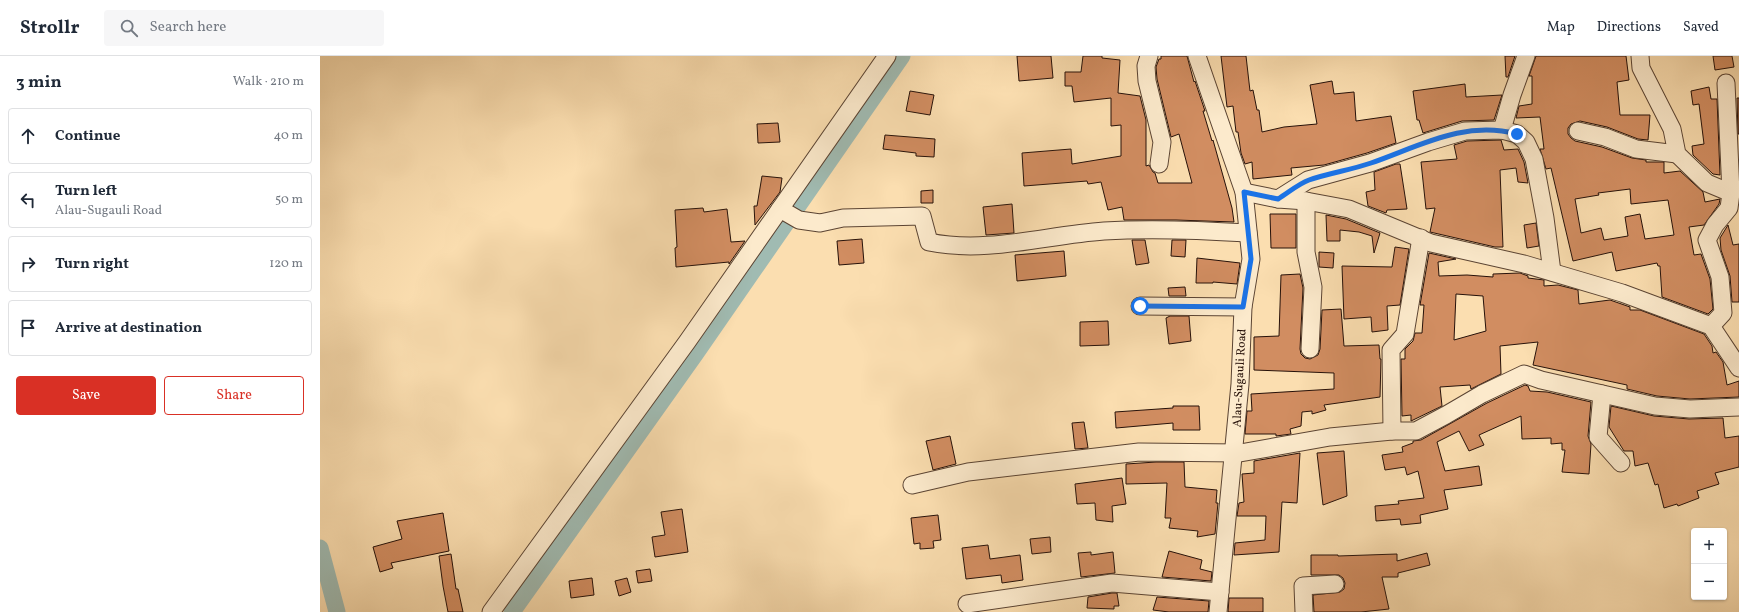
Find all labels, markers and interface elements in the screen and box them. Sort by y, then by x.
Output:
search box [104,10,384,46]
text: Strollr [20,15,80,41]
icon: search [118,17,140,39]
text: Search here [150,17,226,38]
text: Map [1547,18,1575,37]
text: Directions [1597,18,1661,37]
text: Saved [1683,18,1719,37]
text: 3 min [16,71,62,94]
text: Walk · 210 m [233,73,304,91]
icon: ahead [17,125,39,147]
route end [1508,125,1526,143]
text: Continue [55,126,120,147]
text: 40 m [274,127,303,145]
text: Turn left [55,181,117,202]
icon: left [17,189,39,211]
text: 50 m [275,191,303,209]
text: Alau-Sugauli Road [55,202,162,220]
icon: right [17,253,39,275]
text: Turn right [55,254,129,275]
text: 120 m [269,255,303,273]
route start [1131,297,1149,315]
icon: arrive [17,317,39,339]
text: Arrive at destination [55,318,202,339]
street label: Alau-Sugauli Road [1229,328,1251,428]
button: Save [16,376,156,415]
button: Share [164,376,304,415]
map controls [1691,528,1727,600]
button: + [1691,528,1727,564]
button: − [1691,564,1727,600]

